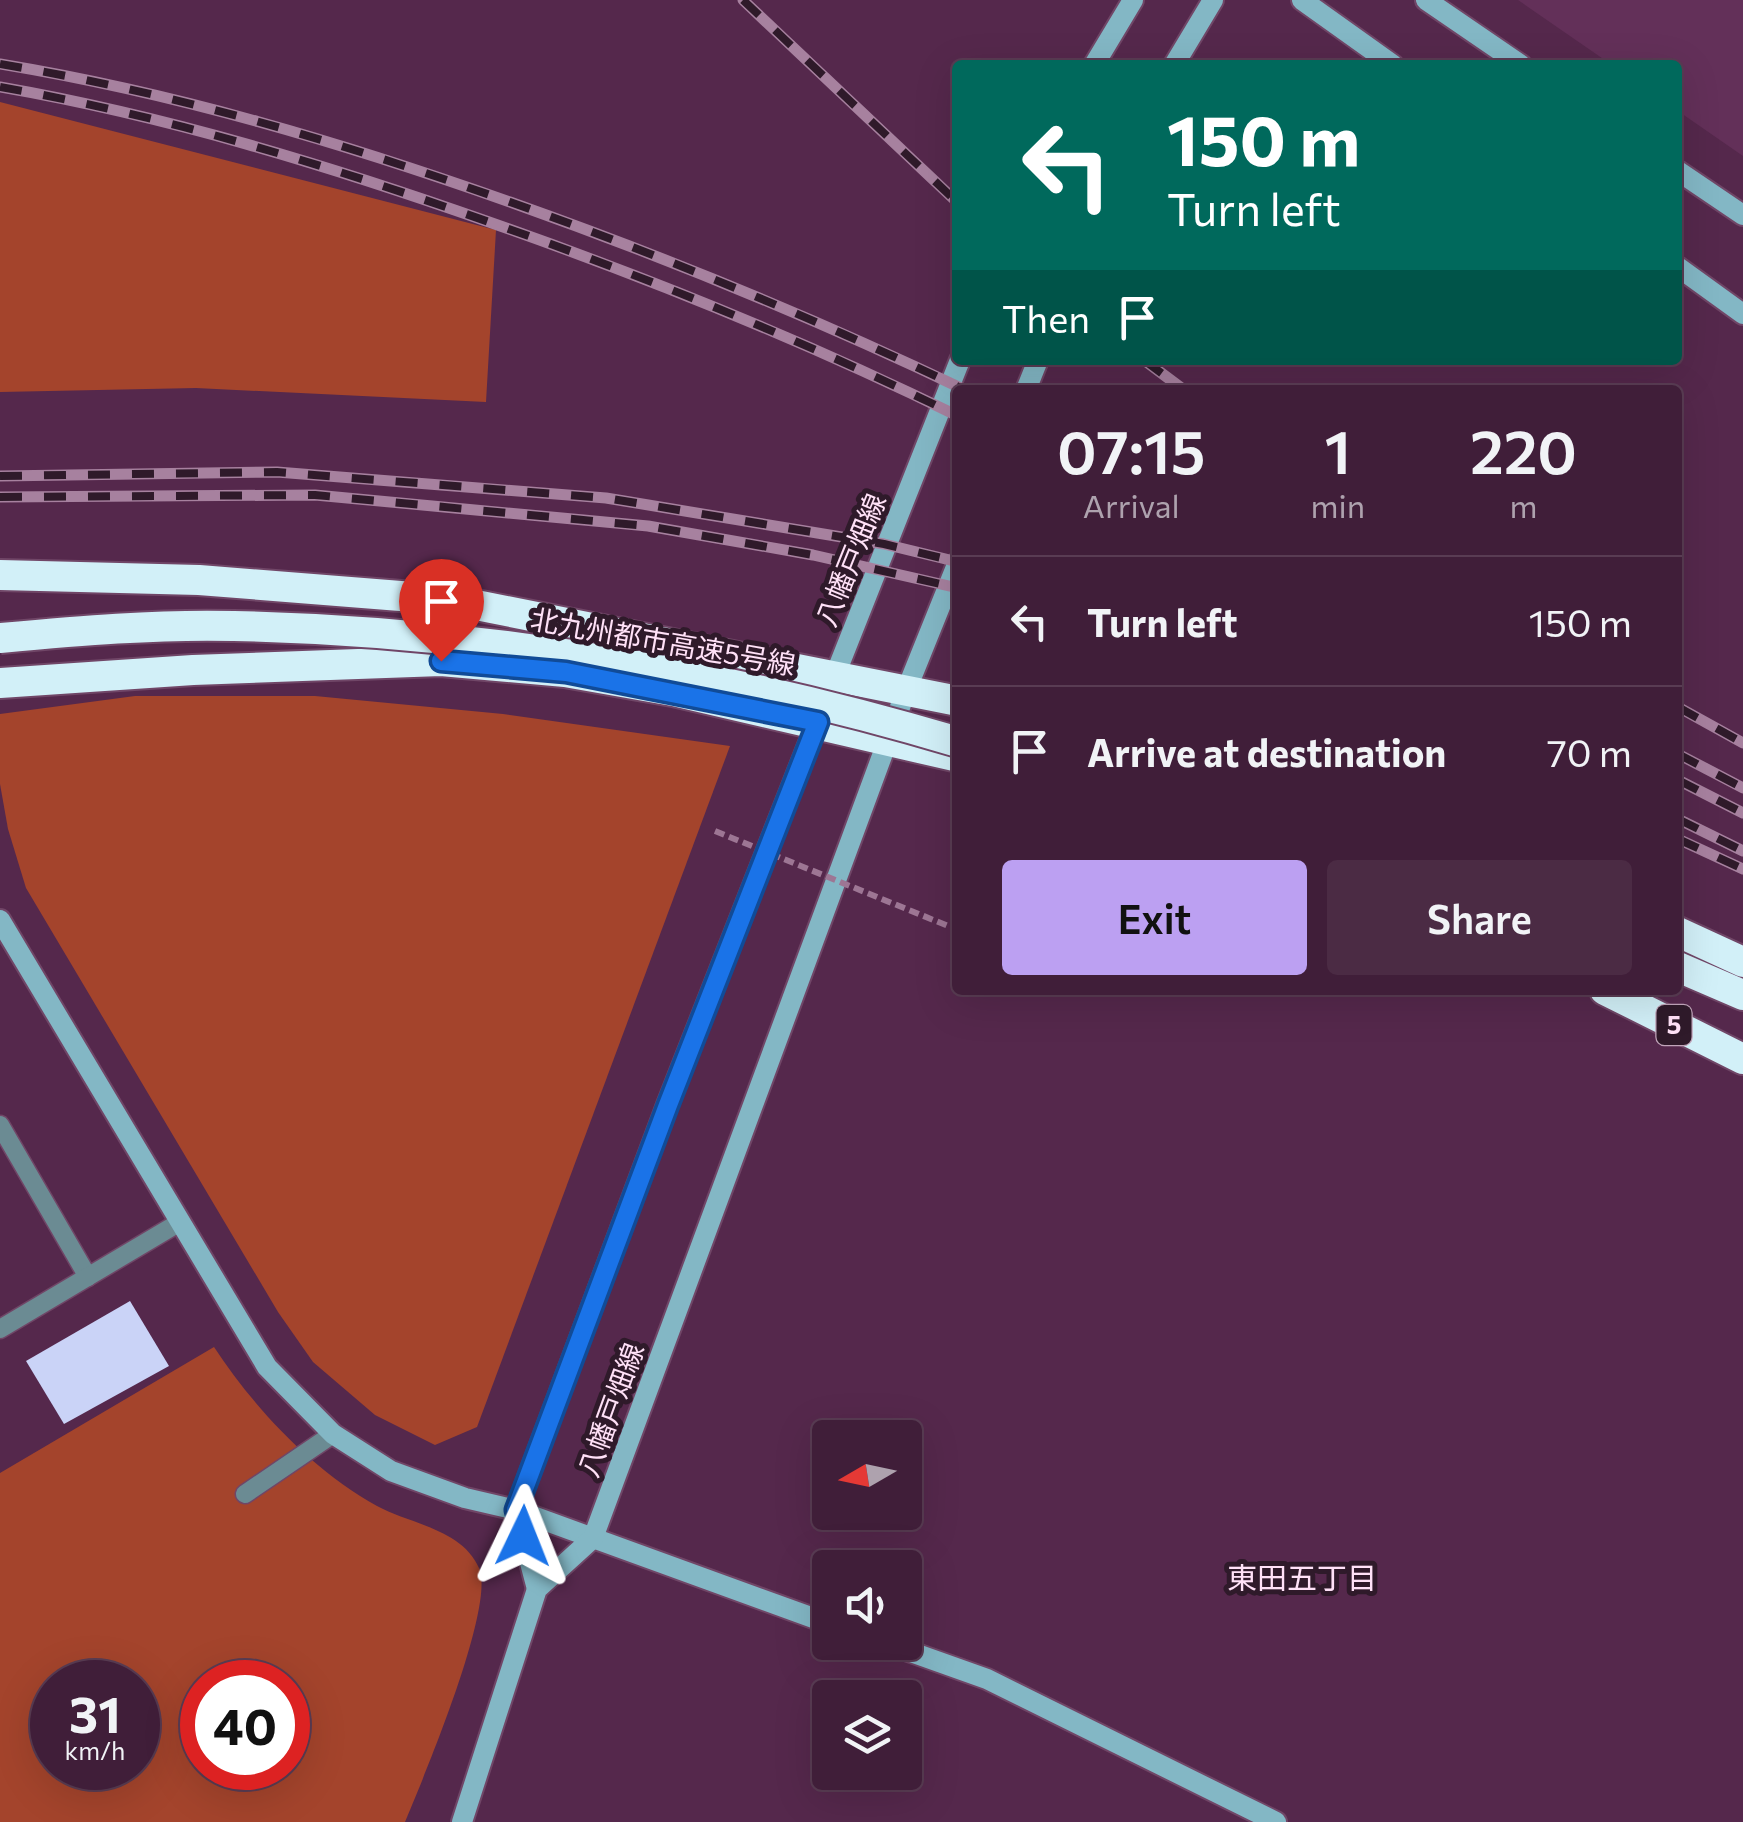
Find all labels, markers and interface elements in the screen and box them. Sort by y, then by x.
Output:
text: 150 m [1167,95,1360,180]
icon: left [1002,100,1132,230]
text: Turn left [1167,180,1341,235]
icon: arrive [1110,290,1165,345]
text: Then [1002,294,1090,341]
text: 07:15 [1057,413,1206,486]
text: 1 [1324,413,1351,486]
text: 220 [1470,413,1577,486]
text: Arrival [1083,485,1180,525]
text: min [1311,485,1365,525]
text: m [1510,485,1537,525]
street label: 八幡戸畑線 [808,488,892,631]
pin [399,559,484,662]
icon: arrive [414,574,469,629]
icon: left [1002,594,1057,649]
text: Turn left [1087,598,1238,645]
text: 150 m [1529,598,1632,645]
street label: 北九州都市高速5号線 [528,601,798,681]
icon: arrive [1002,724,1057,779]
text: Arrive at destination [1087,728,1446,775]
text: 70 m [1547,728,1632,775]
button: Exit [1002,860,1307,975]
button: Share [1327,860,1632,975]
road number: 5 [1656,1005,1692,1045]
street label: 八幡戸畑線 [570,1338,650,1481]
north arrow [812,1420,922,1530]
map controls [812,1420,922,1790]
position arrow [471,1484,575,1588]
button: sound [812,1550,922,1660]
district label: 東田五丁目 [1227,1558,1377,1595]
speed limit sign: 40 [180,1660,310,1790]
button: layers [812,1680,922,1790]
text: 31 [69,1682,121,1743]
text: km/h [65,1735,125,1765]

